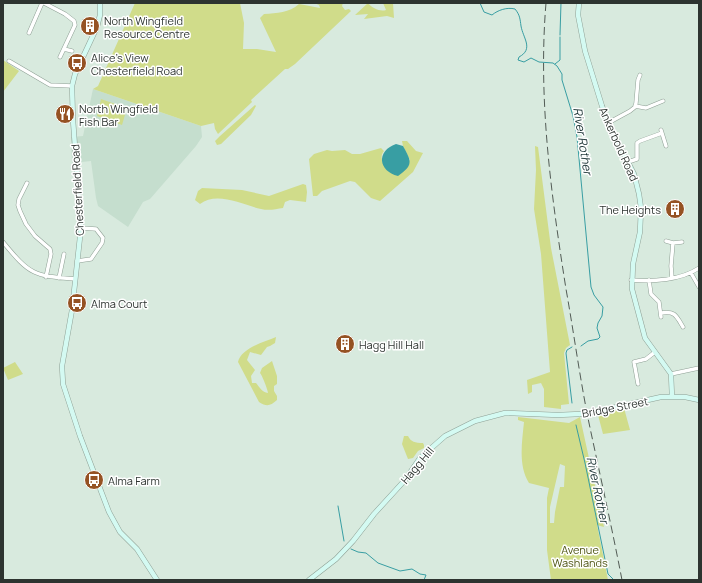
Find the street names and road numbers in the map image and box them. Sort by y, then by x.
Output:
street label: Ankerbold Road [596,105,642,183]
street label: Chesterfield Road [67,144,87,236]
street label: Bridge Street [581,393,649,421]
street label: Hagg Hill [397,443,437,487]

